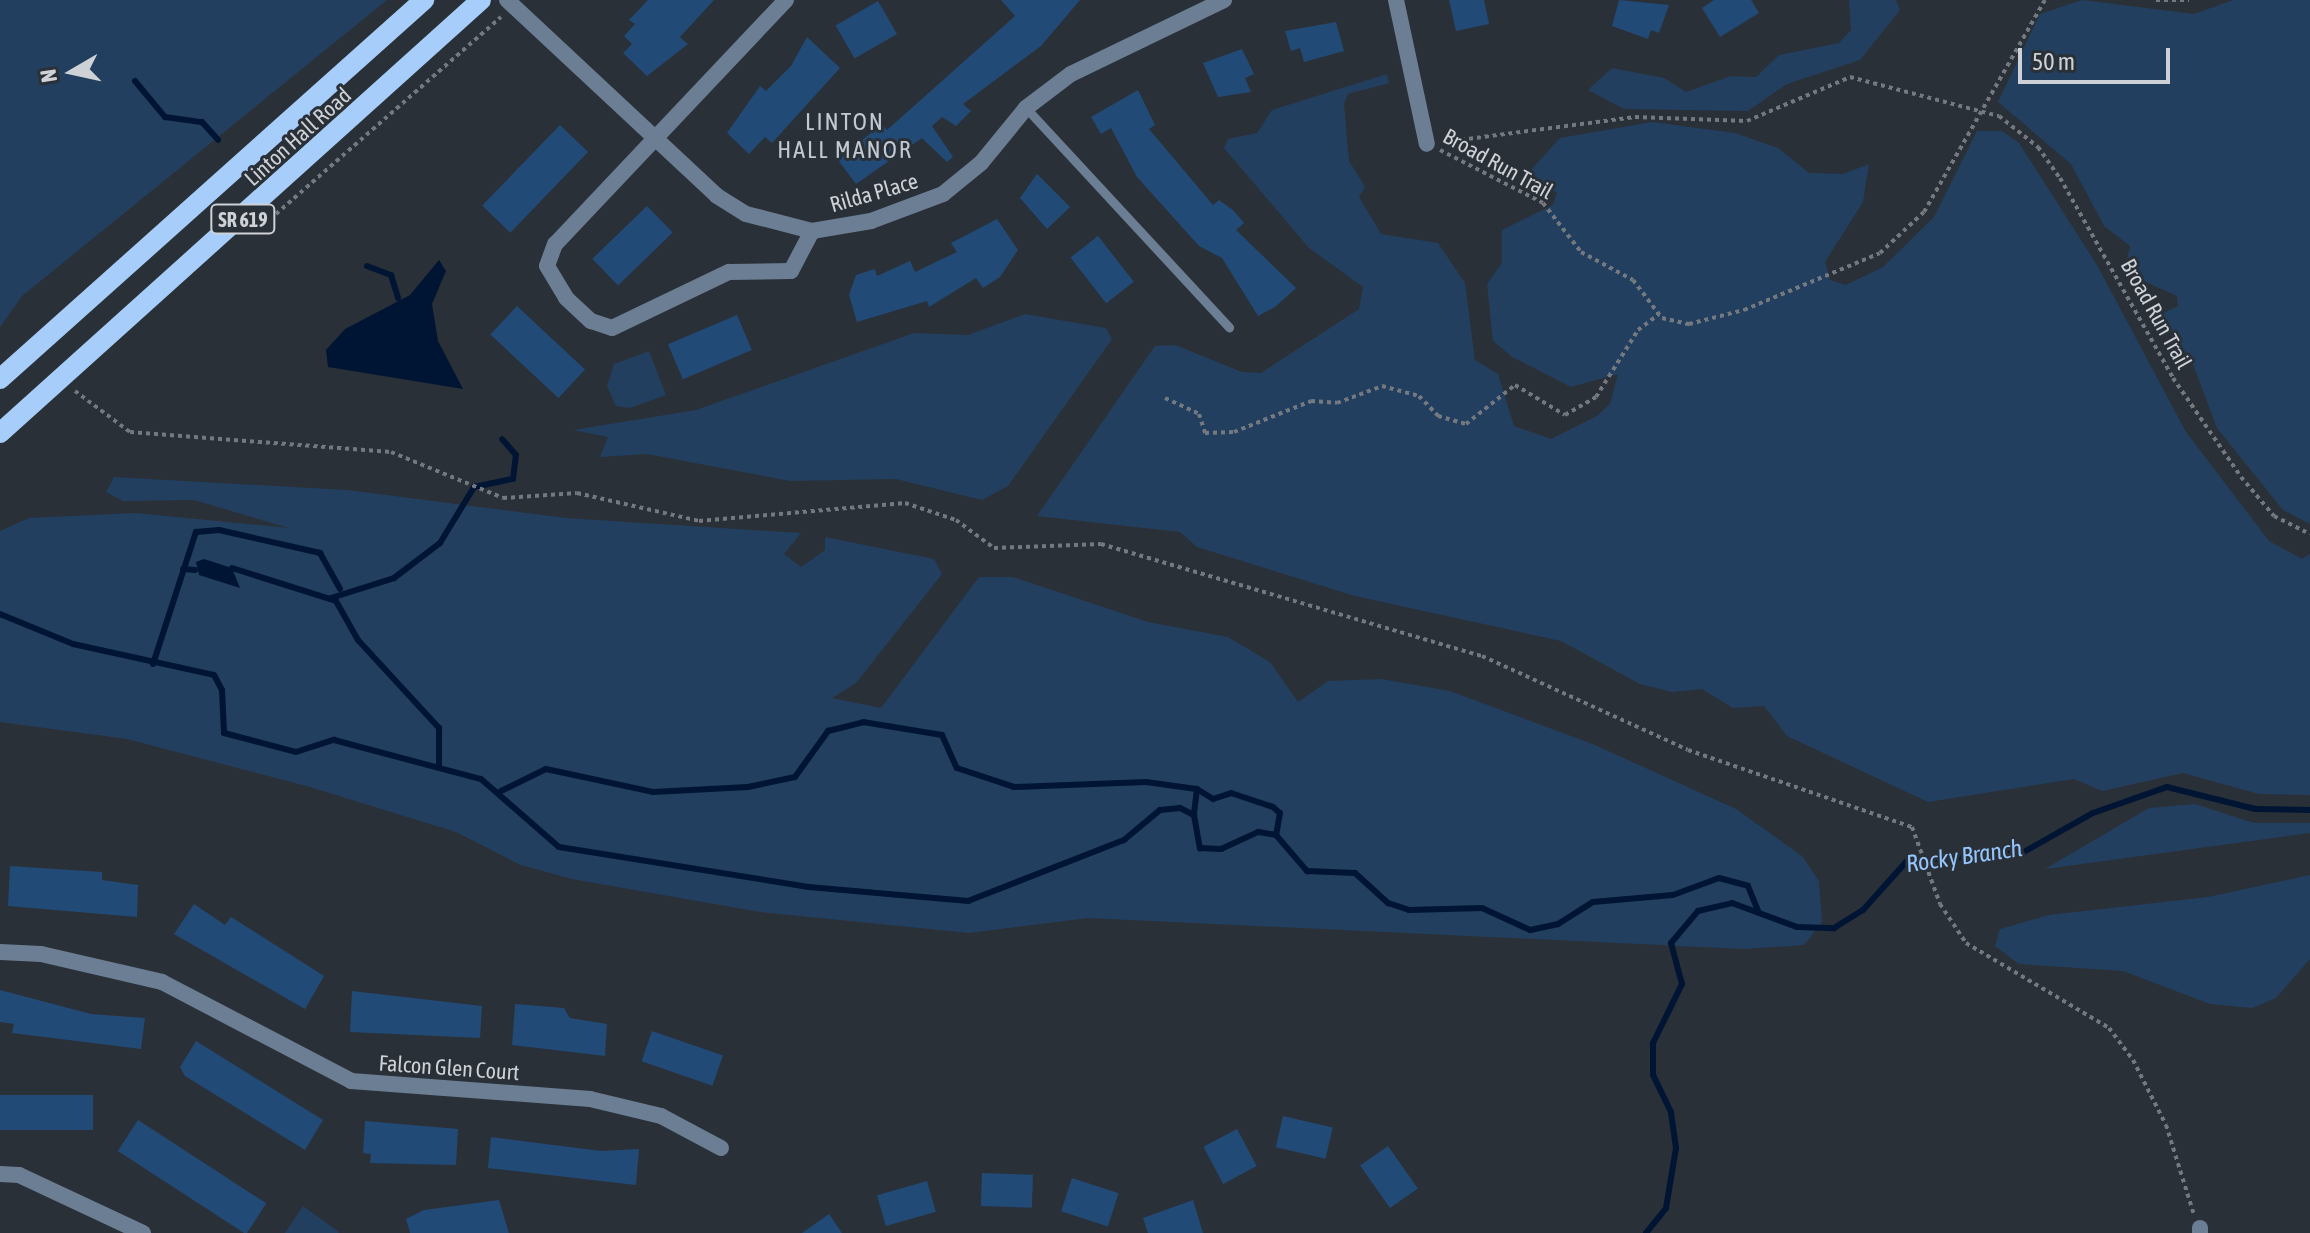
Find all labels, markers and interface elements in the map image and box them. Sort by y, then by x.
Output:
north arrow [32,32,112,112]
scale bar [2022,32,2174,82]
text: 50 m [2032,48,2075,75]
text: N [34,67,62,84]
street label: Linton Hall Road [239,82,357,192]
district label: LINTON HALL MANOR [777,108,913,164]
street label: Broad Run Trail [1438,123,1558,205]
street label: Rilda Place [827,168,921,218]
road number: SR 619 [209,203,277,235]
street label: Broad Run Trail [2115,254,2197,374]
water label: Rocky Branch [1904,834,2024,878]
street label: Falcon Glen Court [378,1050,520,1086]

